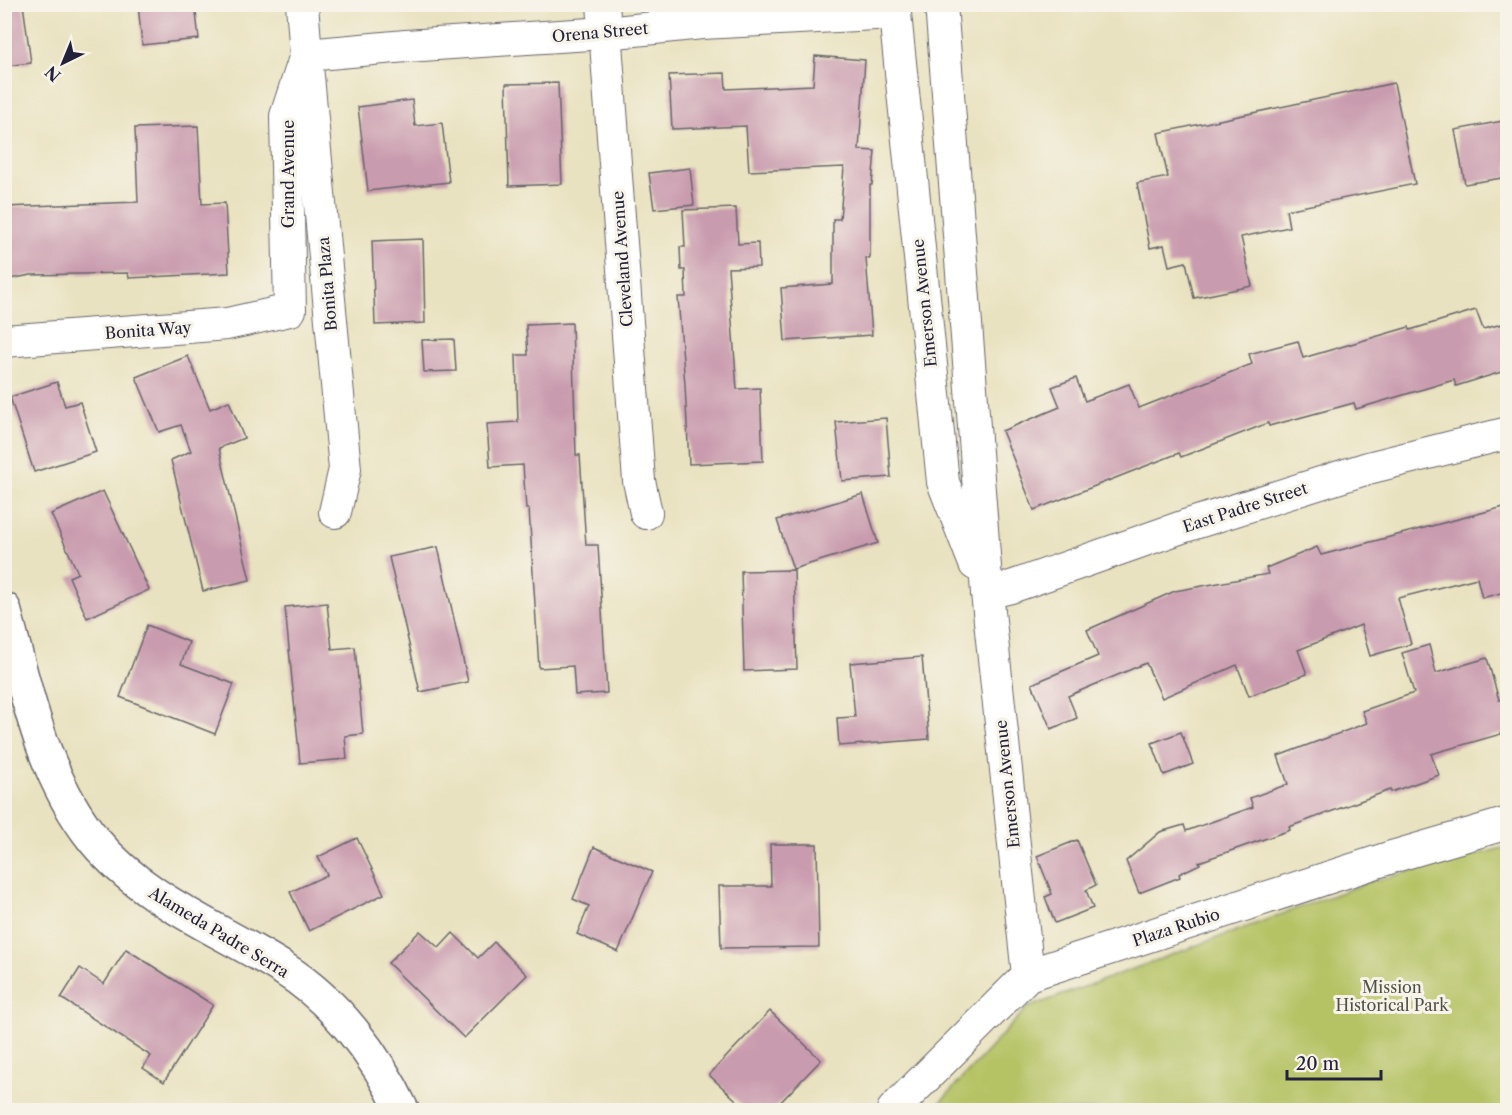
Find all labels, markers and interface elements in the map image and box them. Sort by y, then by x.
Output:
street label: Orena Street [551,18,649,46]
north arrow [33,33,93,93]
text: N [41,62,65,86]
street label: Grand Avenue [278,120,298,228]
street label: Cleveland Avenue [607,190,637,328]
street label: Bonita Plaza [313,236,341,332]
street label: Emerson Avenue [907,238,941,368]
street label: Bonita Way [104,317,193,343]
street label: East Padre Street [1180,477,1310,537]
street label: Emerson Avenue [990,719,1024,849]
street label: Alameda Padre Serra [144,882,293,982]
street label: Plaza Rubio [1130,903,1222,950]
park label: Mission Historical Park [1335,977,1449,1015]
scale bar [1287,1043,1382,1081]
text: 20 m [1296,1053,1340,1075]

